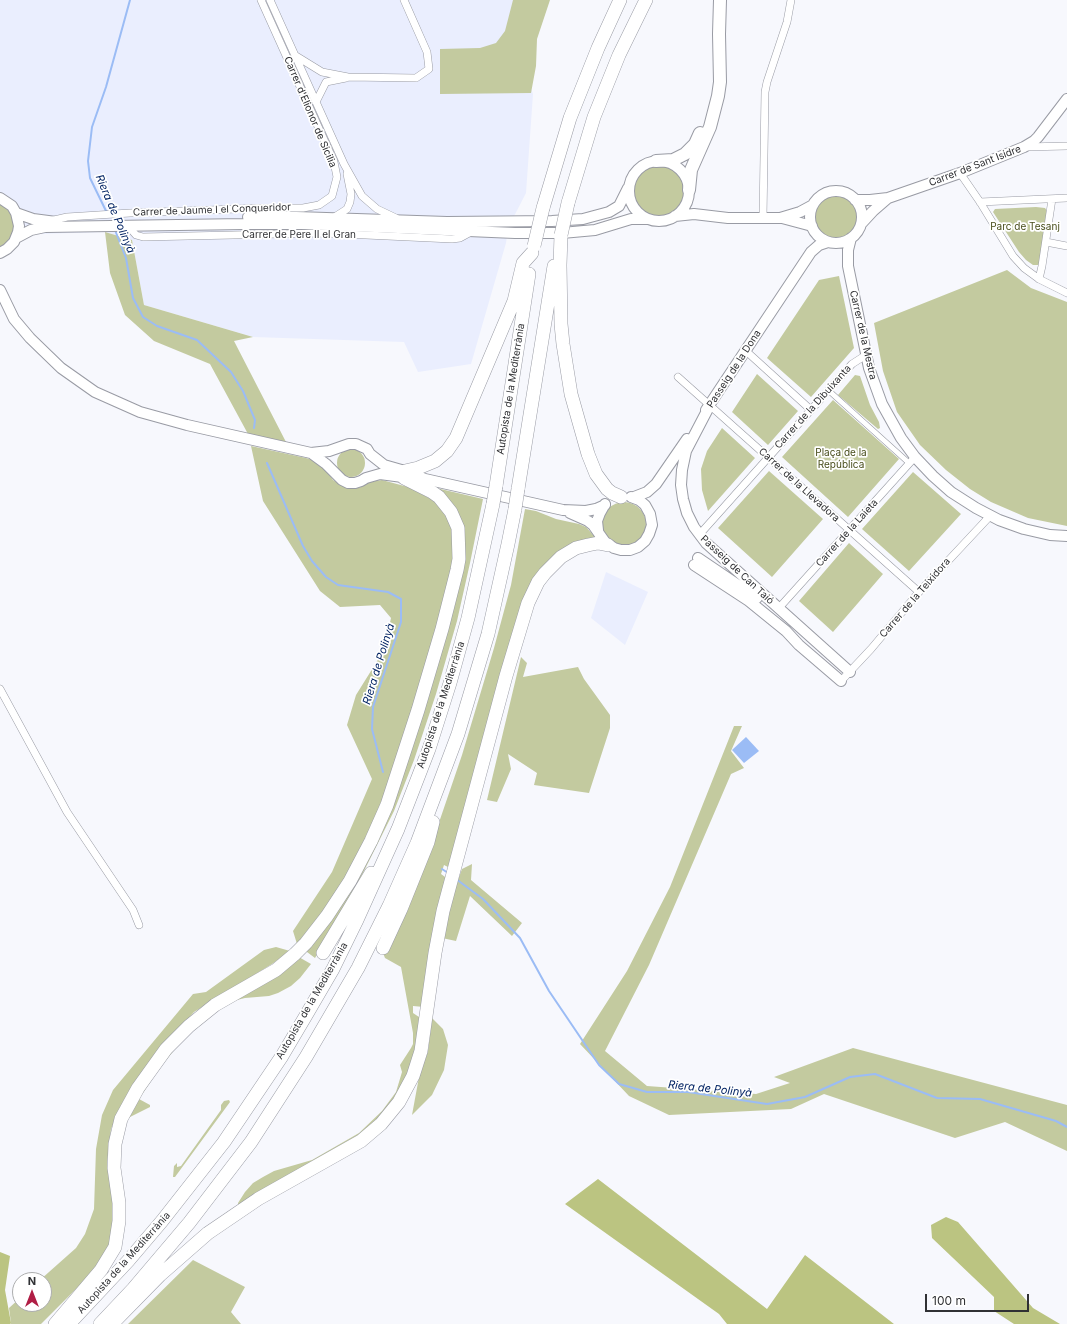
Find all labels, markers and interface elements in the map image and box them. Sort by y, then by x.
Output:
street label: Carrer d'Elionor de Sicilia [281,55,339,169]
street label: Carrer de Sant Isidre [927,143,1023,189]
water label: Riera de Polinyà [92,173,138,255]
street label: Carrer de Jaume I el Conqueridor [133,201,291,219]
park label: Parc de Tesanj [990,221,1060,233]
street label: Carrer de Pere II el Gran [242,229,356,241]
street label: Carrer de la Mestra [847,289,879,381]
street label: Autopista de la Mediterrània [495,322,527,456]
street label: Passeig de la Dona [704,328,764,410]
street label: Carrer de la Dibuixanta [772,363,854,451]
street label: Carrer de la Llevadora [756,445,842,525]
park label: Plaça de la República [815,447,867,470]
street label: Carrer de la Laieta [813,497,881,569]
street label: Passeig de Can Taió [698,533,776,607]
street label: Carrer de la Teixidora [877,556,953,640]
water label: Riera de Polinyà [360,622,398,706]
street label: Autopista de la Mediterrània [415,640,467,770]
street label: Autopista de la Mediterrània [274,940,350,1062]
water label: Riera de Polinyà [667,1078,753,1100]
street label: Autopista de la Mediterrània [75,1210,173,1316]
north arrow [12,1272,52,1312]
text: N [28,1274,36,1288]
scale bar [927,1286,1031,1312]
text: 100 m [932,1293,966,1308]

